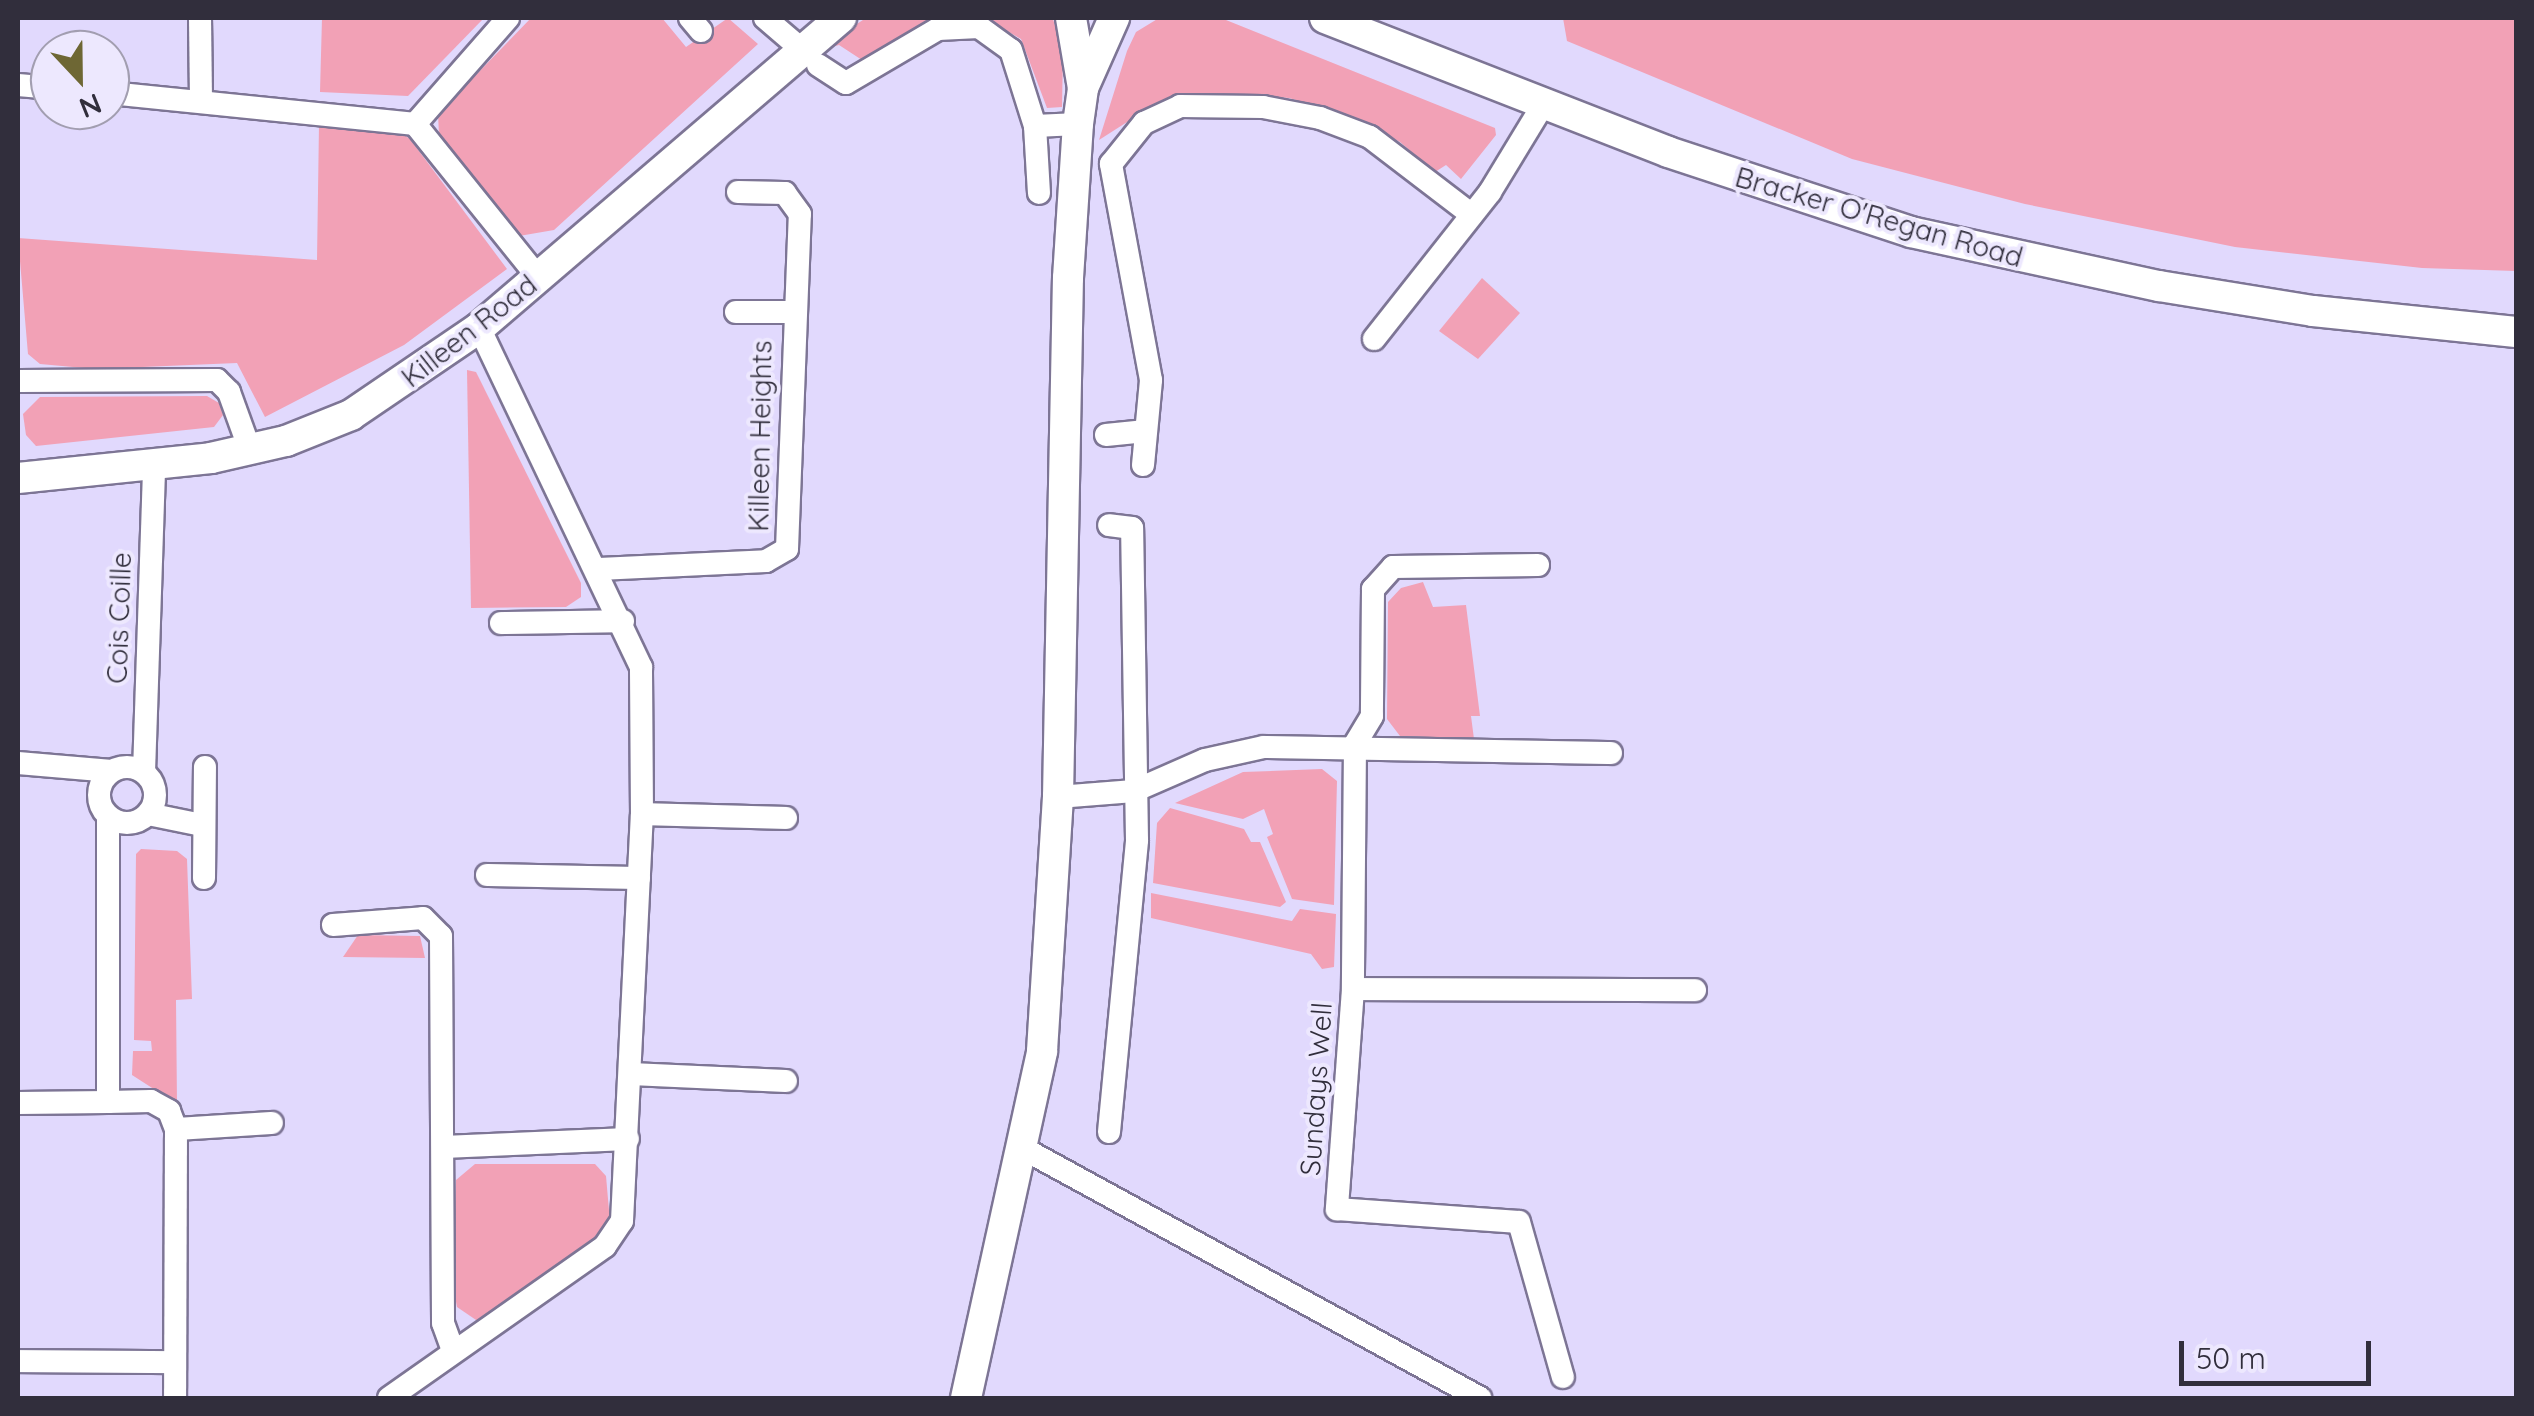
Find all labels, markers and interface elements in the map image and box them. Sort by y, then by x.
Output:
north arrow [30,30,130,130]
text: N [75,86,107,127]
street label: Bracker O'Regan Road [1731,160,2027,274]
street label: Killeen Road [395,268,543,394]
street label: Killeen Heights [742,340,778,532]
street label: Cois Coille [100,552,138,684]
street label: Sundays Well [1293,1001,1339,1177]
scale bar [2184,1321,2376,1383]
text: 50 m [2196,1339,2266,1377]

